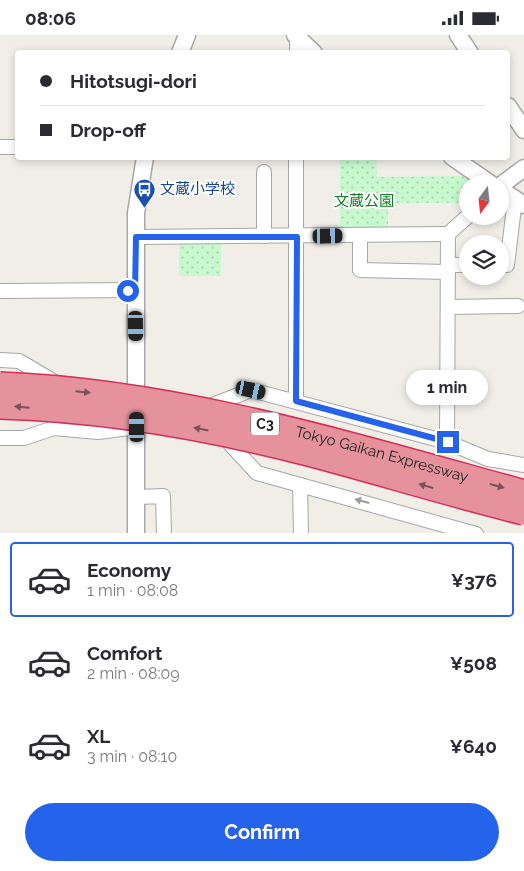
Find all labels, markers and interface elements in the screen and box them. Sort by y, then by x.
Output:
text: 08:06 [25,7,76,29]
text: Hitotsugi-dori [70,70,197,92]
text: Drop-off [70,119,146,141]
north arrow [459,175,509,225]
map controls [459,175,509,285]
bus stop icon: 文蔵小学校 [132,177,156,208]
place label: 文蔵小学校 [160,180,235,198]
park label: 文蔵公園 [334,192,394,210]
car [312,228,343,244]
button: layers [459,235,509,285]
route start [117,280,139,302]
car [128,311,143,341]
callout: 1 min [407,369,489,405]
text: 1 min [427,378,467,397]
car [234,379,267,401]
one-way arrow [76,389,92,397]
one-way arrow [14,403,30,411]
car [129,412,144,442]
road number: C3 [251,413,279,435]
street label: Tokyo Gaikan Expressway [294,423,470,486]
one-way arrow [192,425,208,433]
route end [437,431,459,453]
one-way arrow [419,482,434,490]
one-way arrow [490,482,505,490]
one-way arrow [354,497,369,505]
icon: car [27,557,72,602]
text: Economy [87,559,171,581]
text: ¥376 [451,569,497,591]
text: 1 min · 08:08 [87,581,178,600]
icon: car [27,640,72,685]
text: Comfort [87,642,162,664]
text: ¥508 [450,652,497,674]
text: 2 min · 08:09 [87,664,180,683]
icon: car [27,723,72,768]
text: XL [87,725,110,747]
text: ¥640 [449,735,497,757]
text: 3 min · 08:10 [87,747,177,766]
button: Confirm [25,803,499,861]

